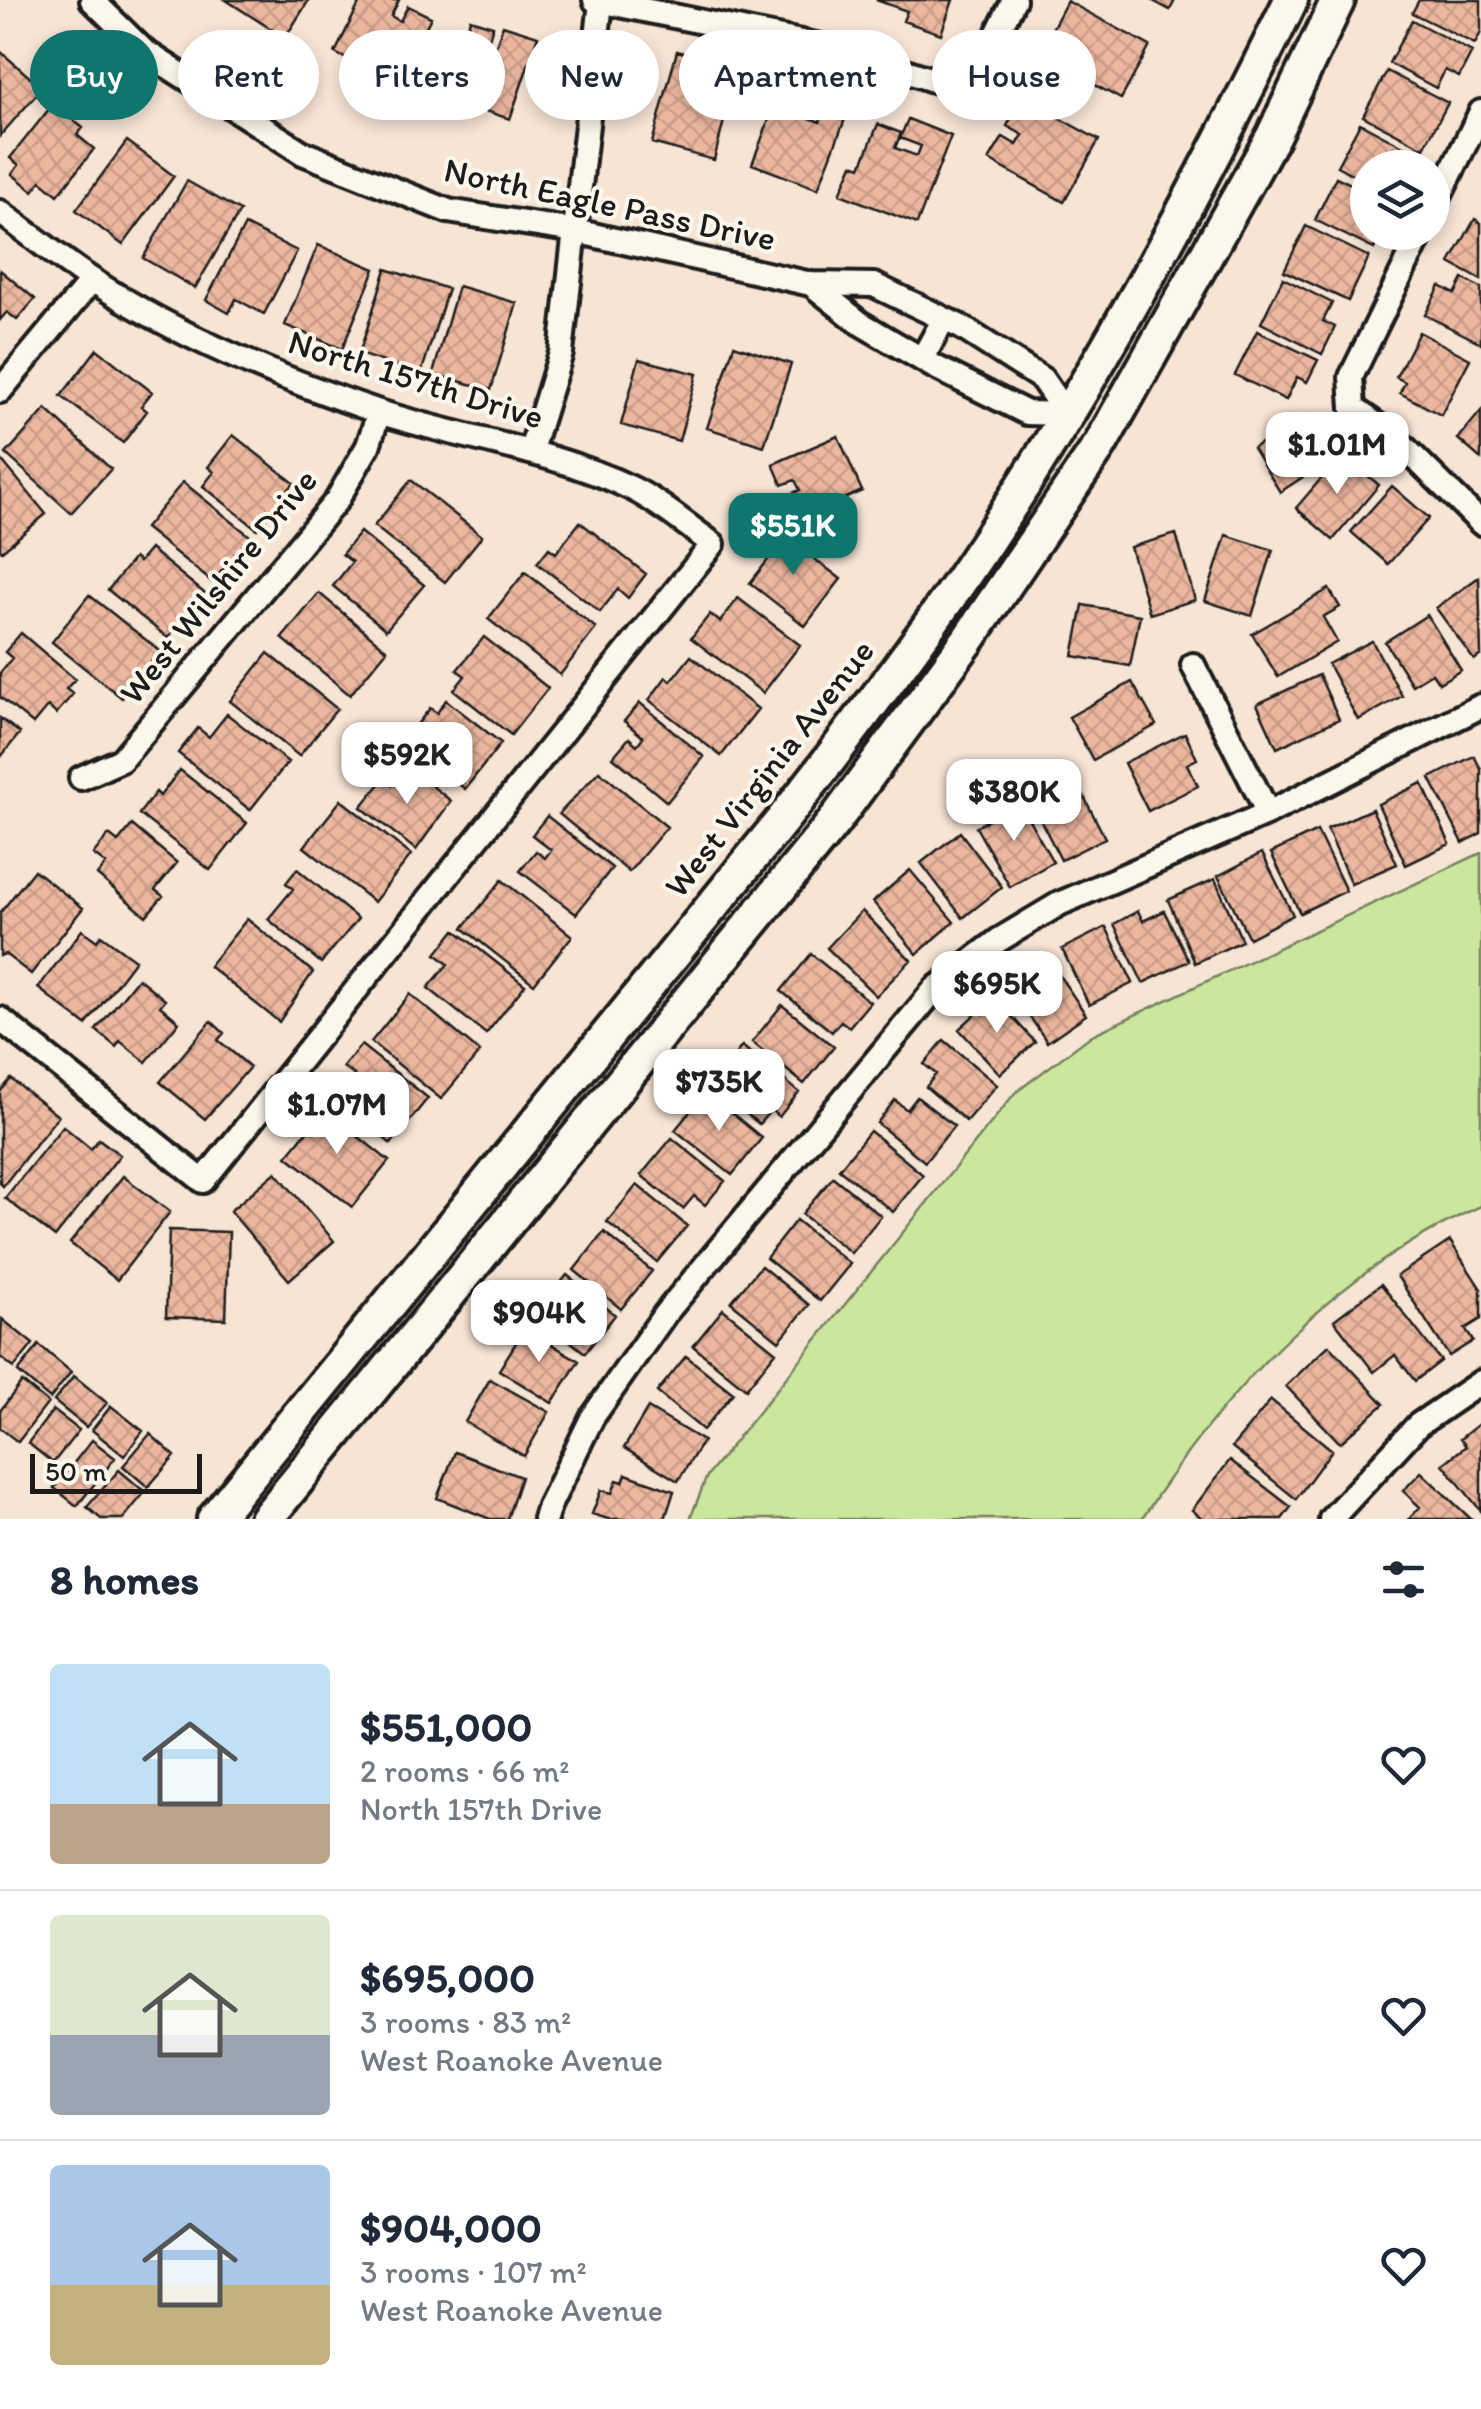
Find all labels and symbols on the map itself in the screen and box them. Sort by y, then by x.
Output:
street label: North Eagle Pass Drive [440,148,780,260]
street label: North 157th Drive [283,320,549,438]
pin: $1.01M [1256,412,1418,497]
street label: West Wilshire Drive [110,460,326,712]
pin: $551K [723,493,863,578]
street label: West Virginia Avenue [655,630,883,906]
pin: $592K [337,722,477,807]
pin: $380K [944,759,1084,844]
pin: $695K [927,951,1067,1036]
pin: $735K [649,1049,789,1134]
pin: $1.07M [256,1072,418,1157]
pin: $904K [469,1280,609,1365]
scale bar [30,1449,202,1494]

